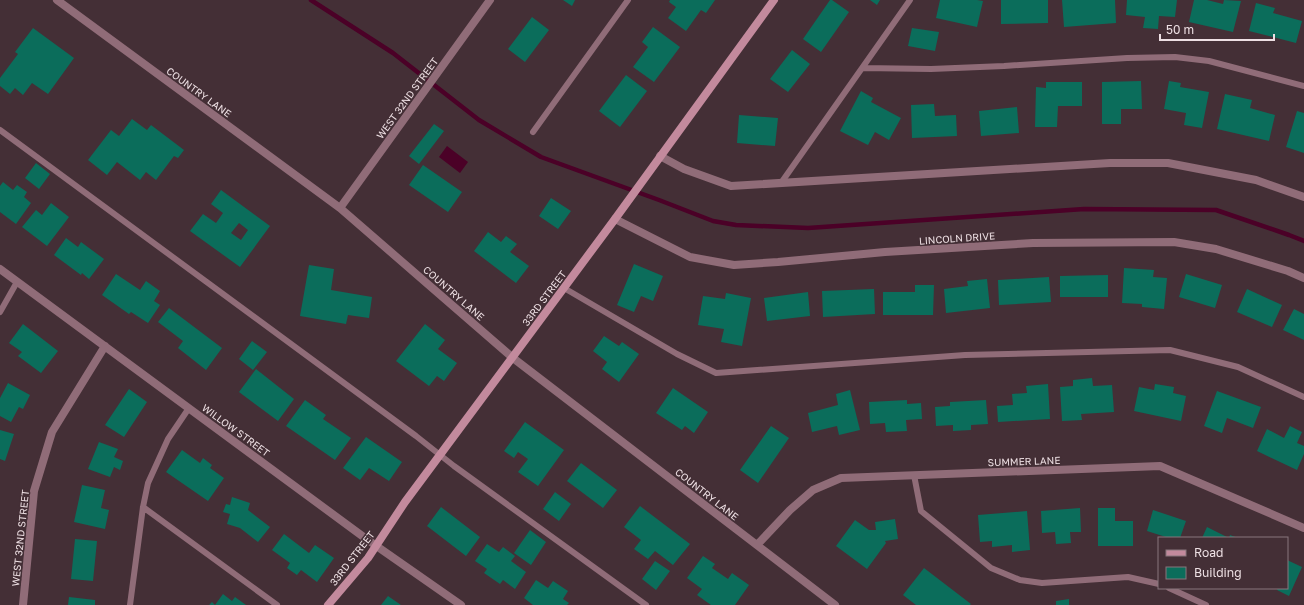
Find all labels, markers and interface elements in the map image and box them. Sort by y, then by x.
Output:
scale bar [1160,16,1274,42]
text: 50 m [1166,22,1194,37]
street label: WEST 32ND STREET [374,55,440,141]
street label: COUNTRY LANE [164,64,234,120]
street label: LINCOLN DRIVE [919,229,995,247]
street label: COUNTRY LANE [421,263,487,323]
street label: 33RD STREET [519,268,569,328]
street label: WILLOW STREET [200,401,272,459]
street label: SUMMER LANE [987,454,1061,468]
street label: COUNTRY LANE [673,466,741,522]
street label: WEST 32ND STREET [9,489,31,587]
street label: 33RD STREET [327,528,377,588]
legend [1158,537,1288,589]
text: Road [1194,545,1223,560]
text: Building [1194,565,1242,580]

